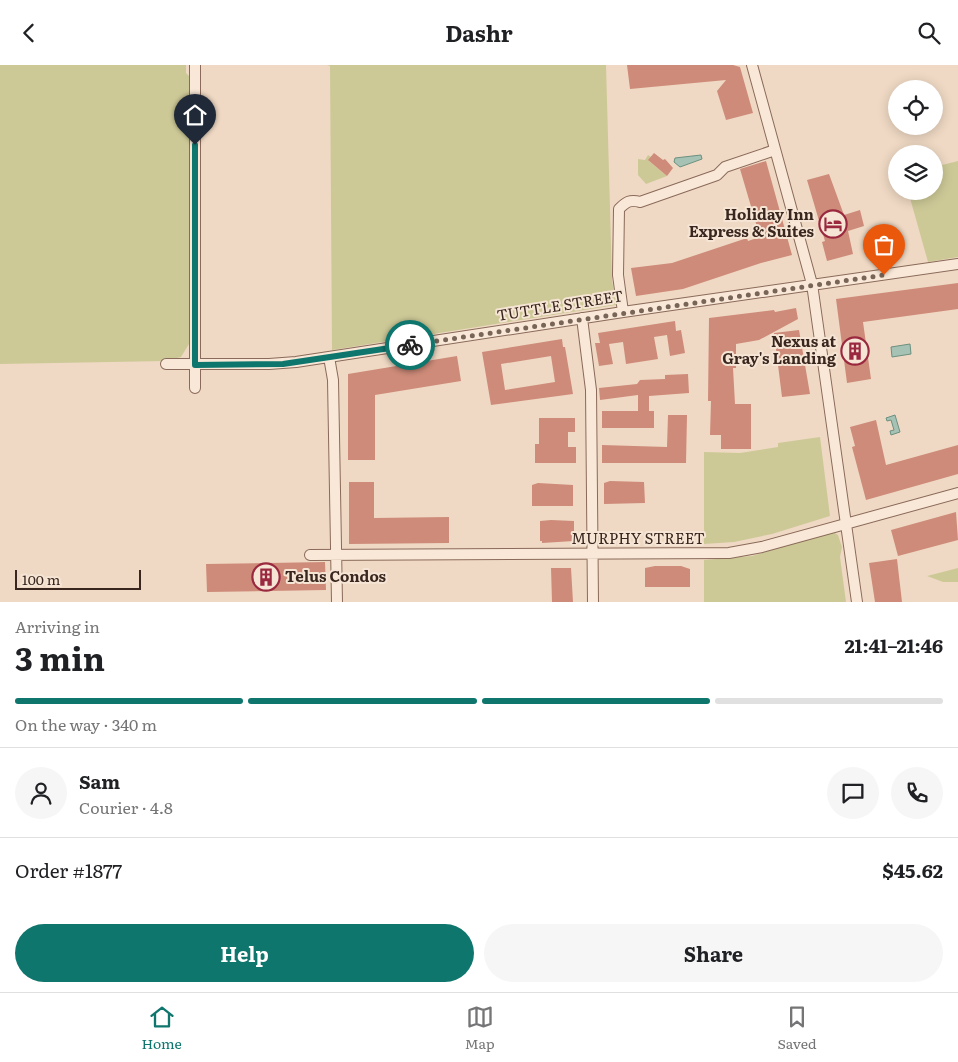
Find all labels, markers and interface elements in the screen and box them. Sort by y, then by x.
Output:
text: Dashr [445,16,513,49]
icon: back [15,19,43,47]
icon: search [915,19,943,47]
map controls [888,80,943,200]
button: locate [888,80,943,135]
pin [174,94,216,145]
icon: home [181,101,209,129]
button: layers [888,145,943,200]
place label: Holiday Inn Express & Suites [689,202,815,242]
hotel icon: Holiday Inn Express & Suites [818,209,848,239]
pin [863,224,905,275]
icon: bag [870,231,898,259]
street label: TUTTLE STREET [495,283,625,326]
courier [385,320,435,370]
place label: Nexus at Gray's Landing [722,329,837,369]
icon: bike [396,331,424,359]
building icon: Nexus at Gray's Landing [840,336,870,366]
street label: MURPHY STREET [571,526,705,549]
building icon: Telus Condos [251,562,281,592]
place label: Telus Condos [285,564,387,587]
scale bar [15,567,141,590]
text: 100 m [22,569,60,589]
text: Arriving in [15,614,100,638]
text: 21:41–21:46 [844,631,943,659]
text: 3 min [15,633,105,681]
text: On the way · 340 m [15,712,157,736]
button: person [15,767,67,819]
text: Sam [79,767,120,795]
button: chat [827,767,879,819]
button: phone [891,767,943,819]
text: Courier · 4.8 [79,795,173,819]
text: Order #1877 [15,856,122,884]
text: $45.62 [882,856,943,884]
button: Help [15,924,474,982]
button: Share [484,924,943,982]
tab: Home [141,1003,182,1053]
tab: Map [465,1003,495,1053]
tab: Saved [778,1003,817,1053]

